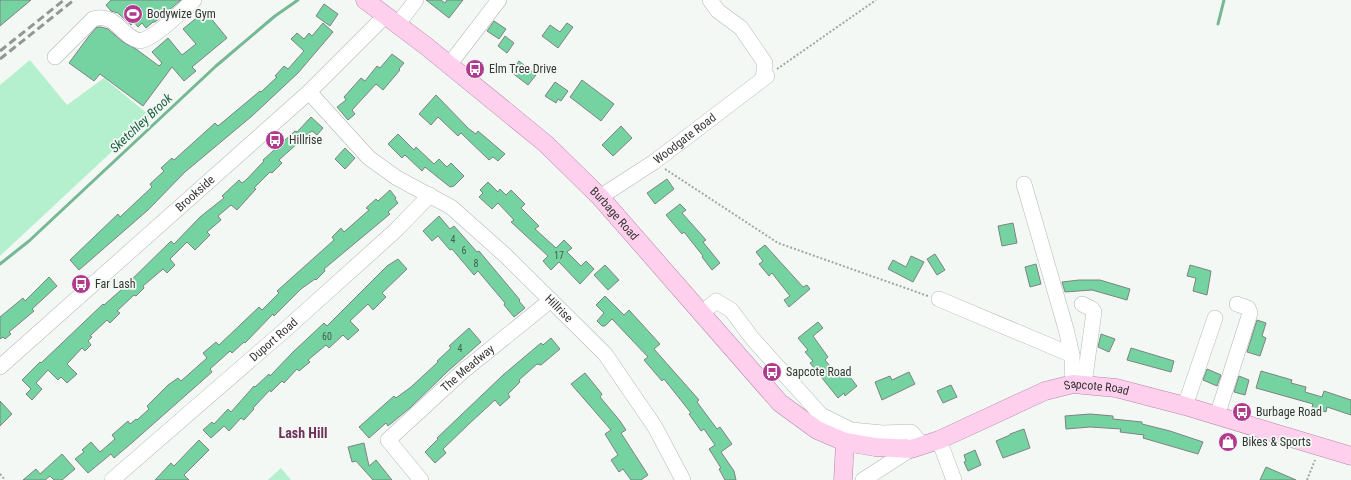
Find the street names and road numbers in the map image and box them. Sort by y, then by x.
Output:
street label: Woodgate Road [651,110,719,167]
street label: Brookside [173,172,218,214]
street label: Burbage Road [587,184,642,243]
street label: Hillrise [542,292,576,325]
street label: Duport Road [247,315,300,364]
street label: The Meadway [438,342,497,395]
street label: Sapcote Road [1062,376,1131,398]

